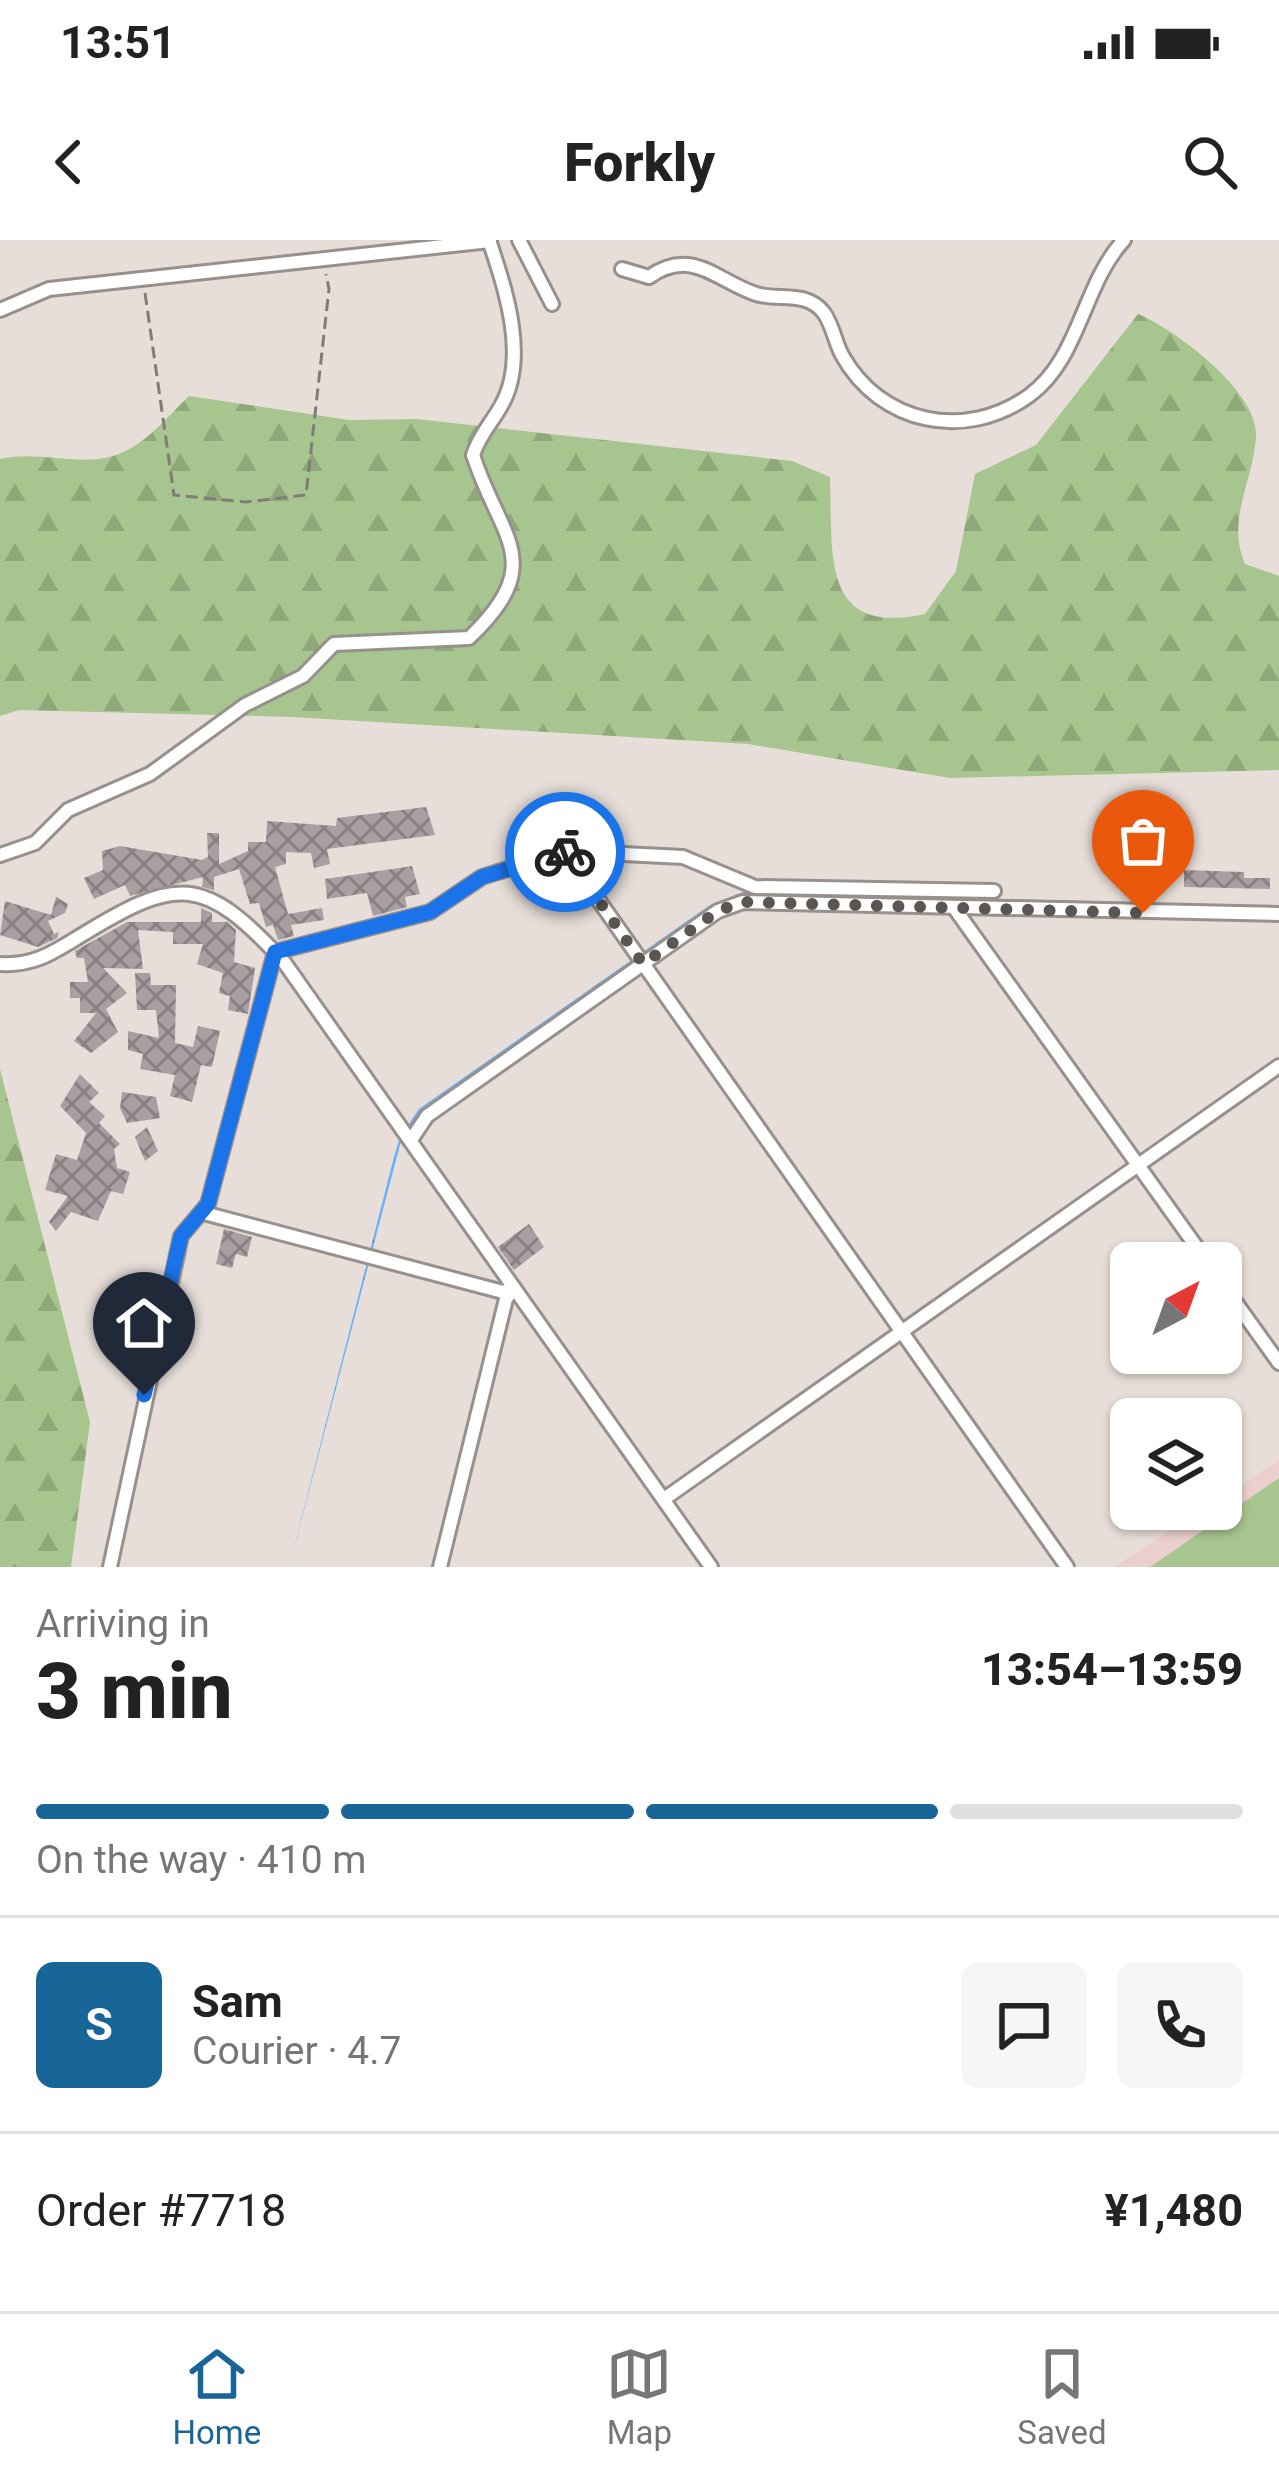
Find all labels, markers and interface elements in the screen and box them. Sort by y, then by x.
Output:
text: 13:51 [60,16,176,69]
icon: back [36,129,102,195]
icon: search [1177,129,1243,195]
text: Forkly [564,131,715,194]
pin [1092,790,1194,913]
courier [505,792,625,912]
icon: bag [1110,808,1176,874]
icon: bike [532,819,598,885]
north arrow [1110,1242,1242,1374]
map controls [1110,1242,1242,1530]
pin [93,1272,195,1395]
icon: home [111,1290,177,1356]
button: layers [1110,1398,1242,1530]
text: Arriving in [36,1601,210,1647]
text: 13:54–13:59 [981,1643,1243,1696]
text: 3 min [36,1646,233,1737]
text: On the way · 410 m [36,1837,367,1883]
button: chat [961,1962,1087,2088]
button: phone [1117,1962,1243,2088]
text: Sam [192,1975,283,2028]
text: S [85,1998,113,2051]
text: Courier · 4.7 [192,2028,401,2074]
text: Order #7718 [36,2184,286,2237]
text: ¥1,480 [1105,2184,1243,2237]
tab: Home [173,2341,261,2452]
tab: Map [606,2341,672,2452]
tab: Saved [1017,2341,1107,2452]

